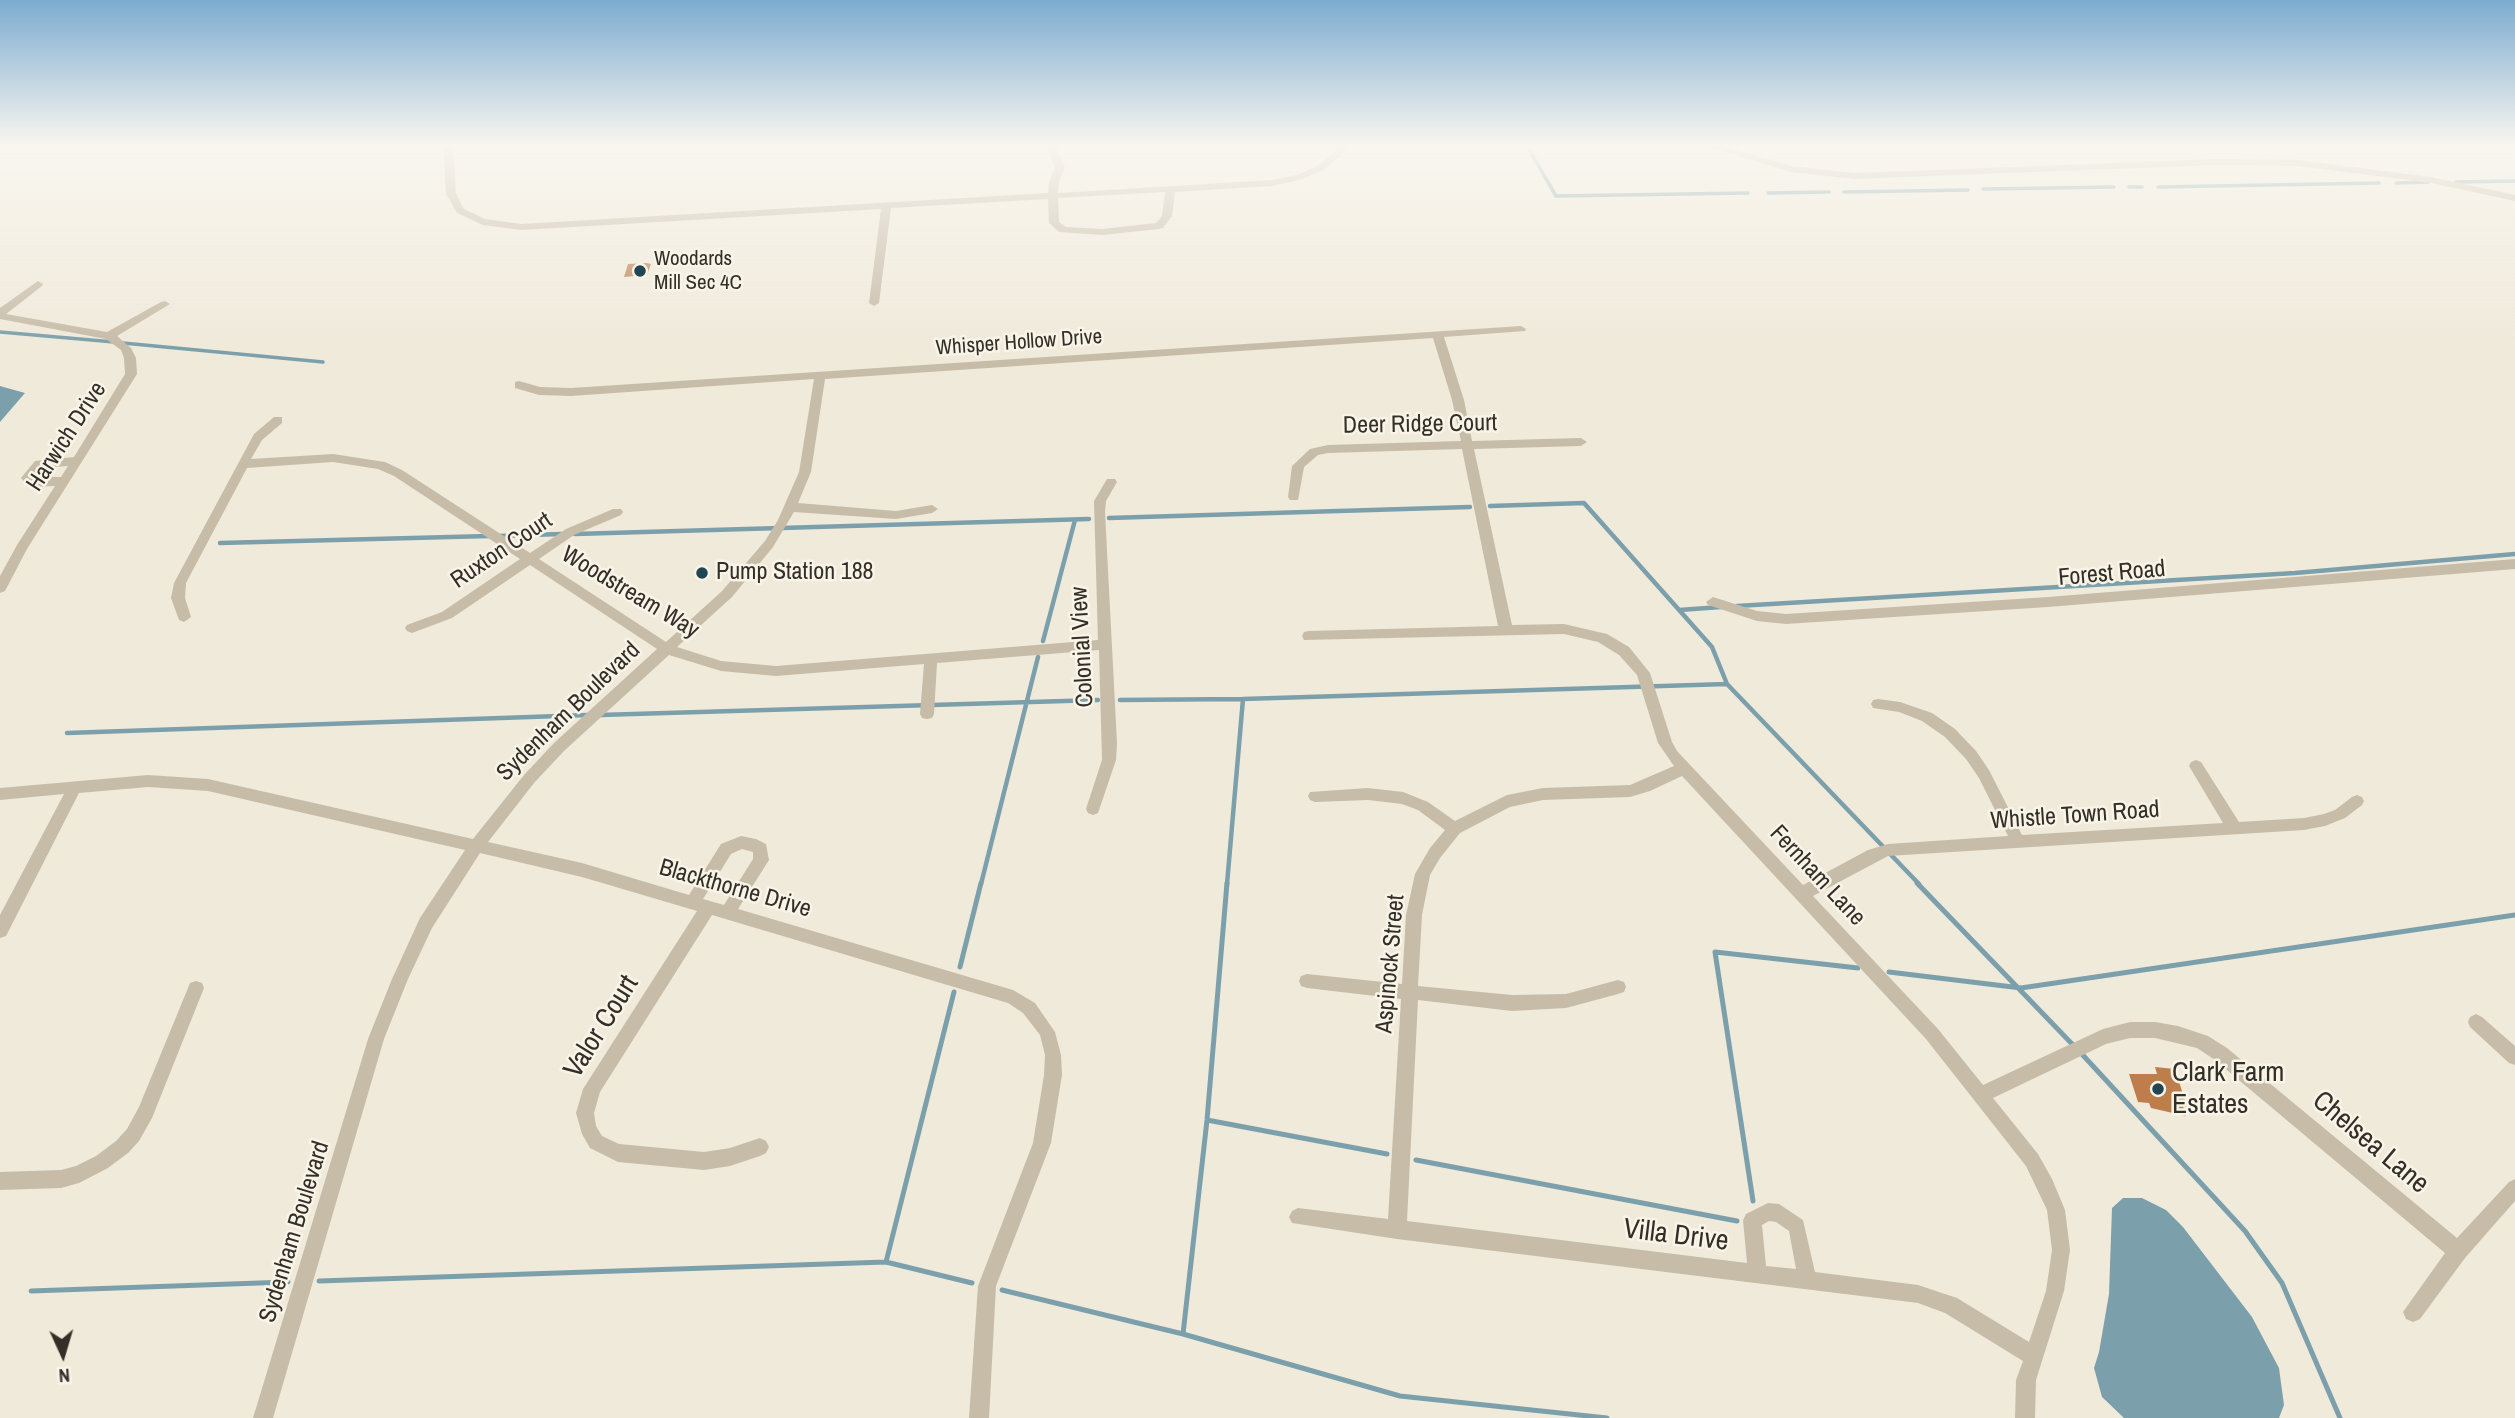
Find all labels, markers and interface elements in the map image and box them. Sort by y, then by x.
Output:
place label: Woodards Mill Sec 4C [654,246,742,296]
marker: Woodards Mill Sec 4C [632,263,648,279]
street label: Whisper Hollow Drive [935,325,1103,361]
street label: Harwich Drive [21,377,113,497]
street label: Deer Ridge Court [1343,409,1497,441]
street label: Ruxton Court [446,507,558,595]
street label: Woodstream Way [556,541,704,645]
street label: Forest Road [2057,555,2167,593]
place label: Pump Station 188 [716,559,874,587]
marker: Pump Station 188 [694,565,710,581]
street label: Colonial View [1065,586,1101,708]
street label: Sydenham Boulevard [491,636,647,788]
street label: Whistle Town Road [1989,796,2161,836]
street label: Fernham Lane [1763,820,1871,932]
street label: Blackthorne Drive [656,854,814,924]
street label: Aspinock Street [1371,894,1411,1034]
street label: Valor Court [557,970,647,1084]
place label: Clark Farm Estates [2172,1056,2284,1122]
marker: Clark Farm Estates [2150,1081,2166,1097]
street label: Chelsea Lane [2305,1085,2435,1201]
street label: Sydenham Boulevard [254,1138,336,1326]
street label: Villa Drive [1622,1213,1730,1259]
north arrow [28,1320,98,1390]
text: N [58,1363,71,1389]

